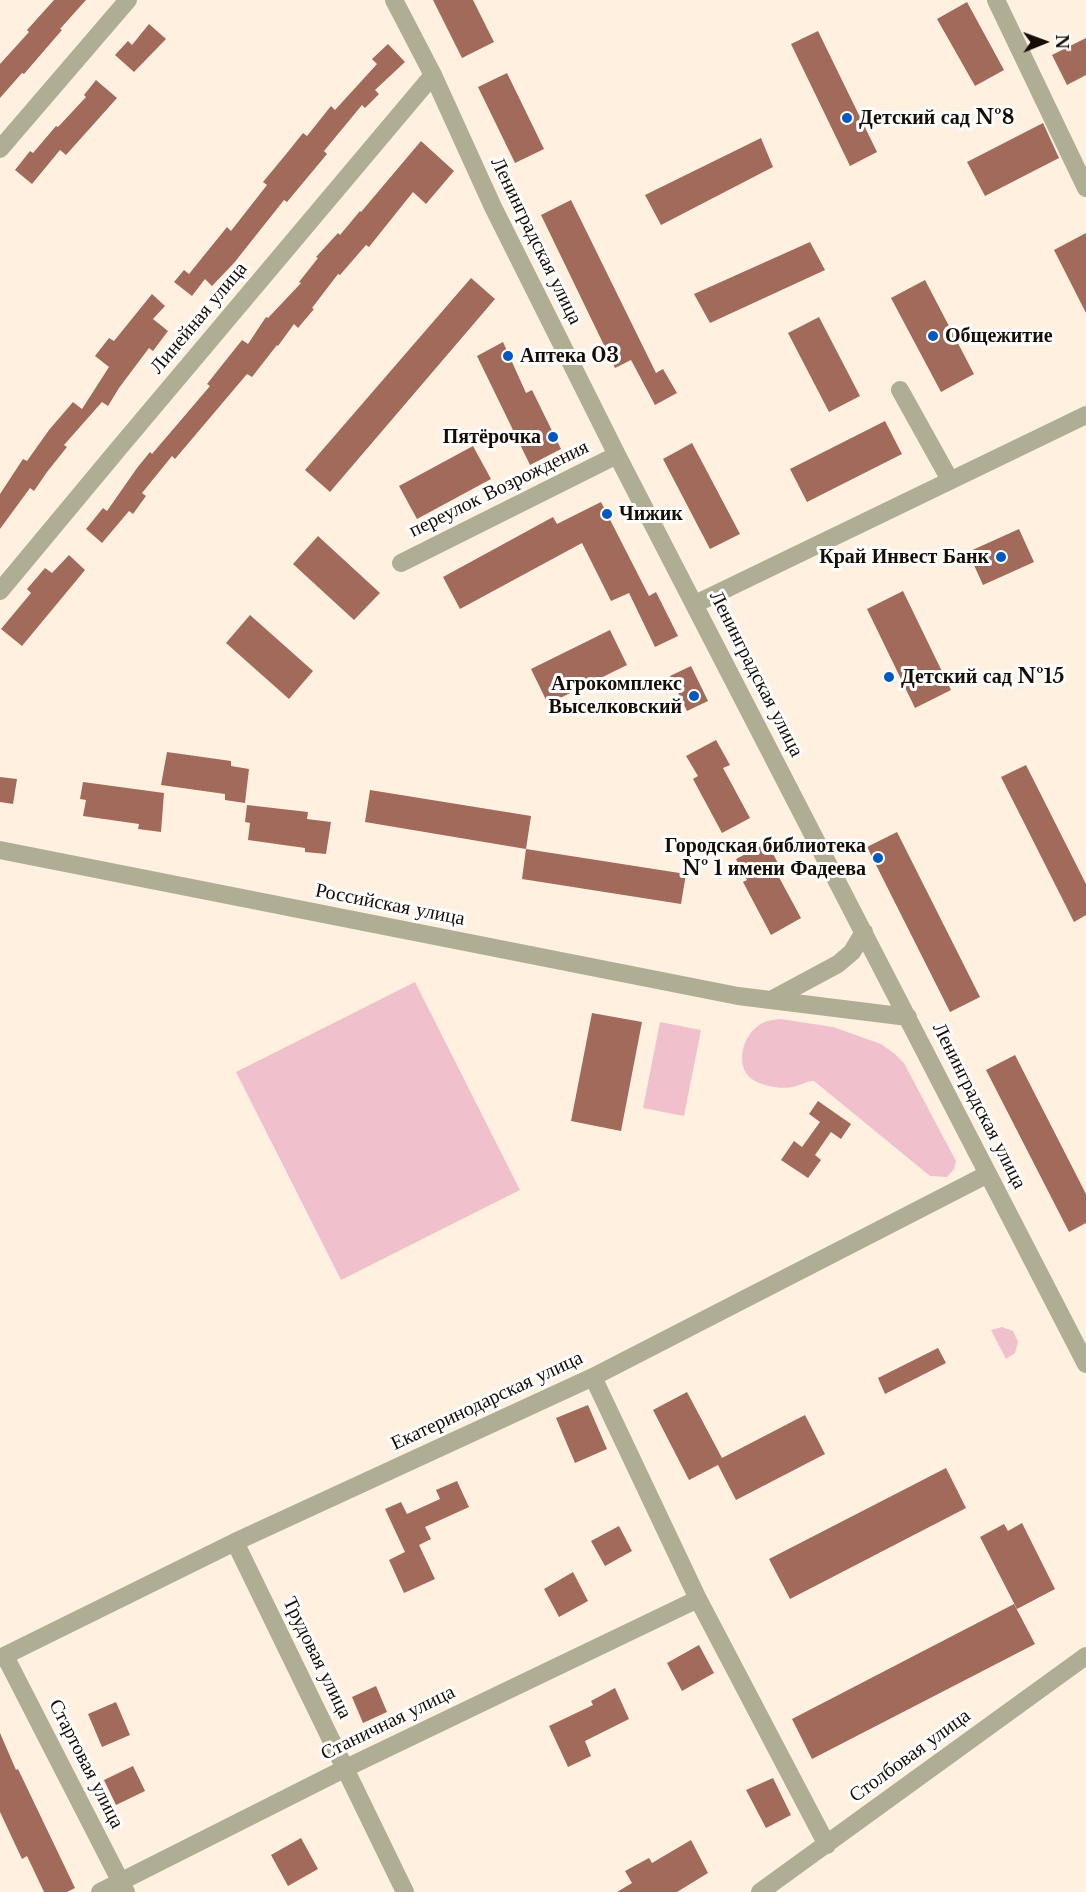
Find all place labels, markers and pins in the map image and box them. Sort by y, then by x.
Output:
place label: Детский сад №8 [859,106,1014,130]
marker: Детский сад №8 [840,111,854,125]
place label: Общежитие [945,324,1053,348]
marker: Общежитие [926,329,940,343]
place label: Аптека 03 [520,344,619,368]
marker: Аптека 03 [501,349,515,363]
place label: Пятёрочка [443,425,541,449]
marker: Пятёрочка [546,430,560,444]
place label: Чижик [619,502,683,526]
marker: Чижик [600,507,614,521]
place label: Край Инвест Банк [819,545,989,569]
marker: Край Инвест Банк [994,550,1008,564]
place label: Детский сад №15 [901,665,1064,689]
marker: Детский сад №15 [882,670,896,684]
place label: Агрокомплекс Выселковский [549,672,682,719]
marker: Агрокомплекс Выселковский [687,689,701,703]
place label: Городская библиотека № 1 имени Фадеева [665,834,866,881]
marker: Городская библиотека № 1 имени Фадеева [871,851,885,865]

